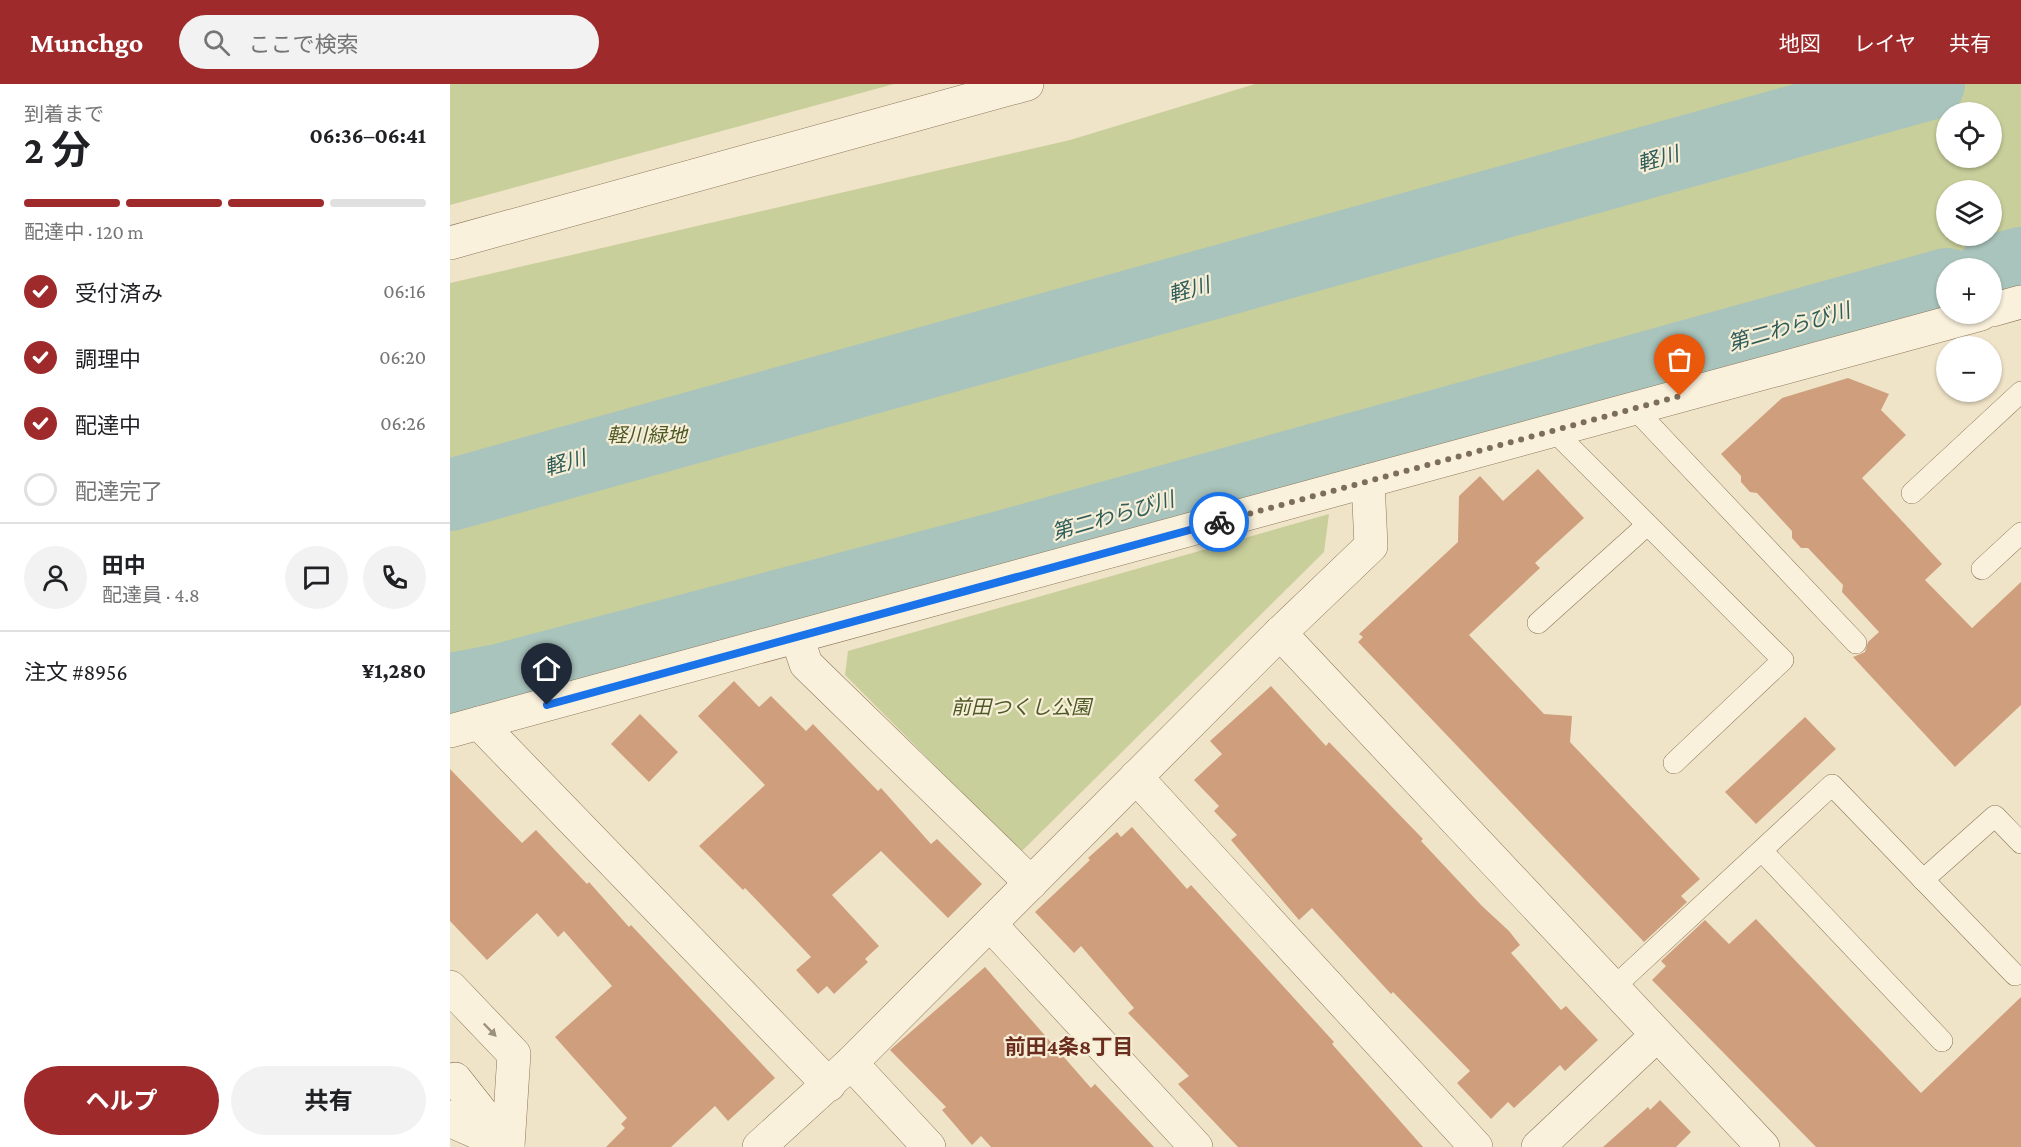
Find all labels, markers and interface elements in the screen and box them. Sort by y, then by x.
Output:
search box [179,15,599,69]
icon: search [200,26,233,59]
text: Munchgo [30,27,143,58]
text: ここで検索 [248,32,358,57]
text: 地図 [1779,32,1821,56]
text: レイヤ [1854,32,1916,56]
text: 共有 [1949,32,1991,56]
map controls [1936,102,2002,402]
button: locate [1936,102,2002,168]
text: 到着まで [24,103,104,125]
text: 06:36–06:41 [309,123,426,148]
text: 2 分 [24,128,90,171]
water label: 軽川 [1635,141,1683,176]
button: layers [1936,180,2002,246]
text: 配達中 · 120 m [24,221,144,243]
button: + [1936,258,2002,324]
water label: 軽川 [1166,272,1214,307]
icon: check [24,275,57,308]
text: 06:16 [383,280,426,302]
text: 受付済み [75,281,163,306]
water label: 第二わらび川 [1725,298,1855,356]
pin [1654,334,1705,396]
button: − [1936,336,2002,402]
icon: check [24,341,57,374]
icon: bag [1663,343,1696,376]
text: 06:20 [379,346,426,368]
text: 調理中 [75,347,141,372]
icon: check [24,407,57,440]
text: 06:26 [380,412,426,434]
text: 配達中 [75,413,141,438]
park label: 軽川緑地 [607,424,689,446]
water label: 軽川 [542,445,590,480]
text: 配達完了 [75,479,163,504]
water label: 第二わらび川 [1049,487,1179,545]
courier [1189,492,1249,552]
icon: bike [1203,506,1236,539]
button: person [24,546,87,609]
button: chat [285,546,348,609]
button: phone [363,546,426,609]
text: 田中 [102,553,146,578]
text: 配達員 · 4.8 [102,584,200,606]
pin [521,643,572,705]
icon: home [530,652,563,685]
text: ¥1,280 [362,658,426,683]
text: 注文 #8956 [24,660,128,685]
park label: 前田つくし公園 [951,696,1094,718]
one-way arrow [483,1022,497,1036]
district label: 前田4条8丁目 [1005,1035,1133,1059]
button: ヘルプ [24,1066,219,1135]
button: 共有 [231,1066,426,1135]

